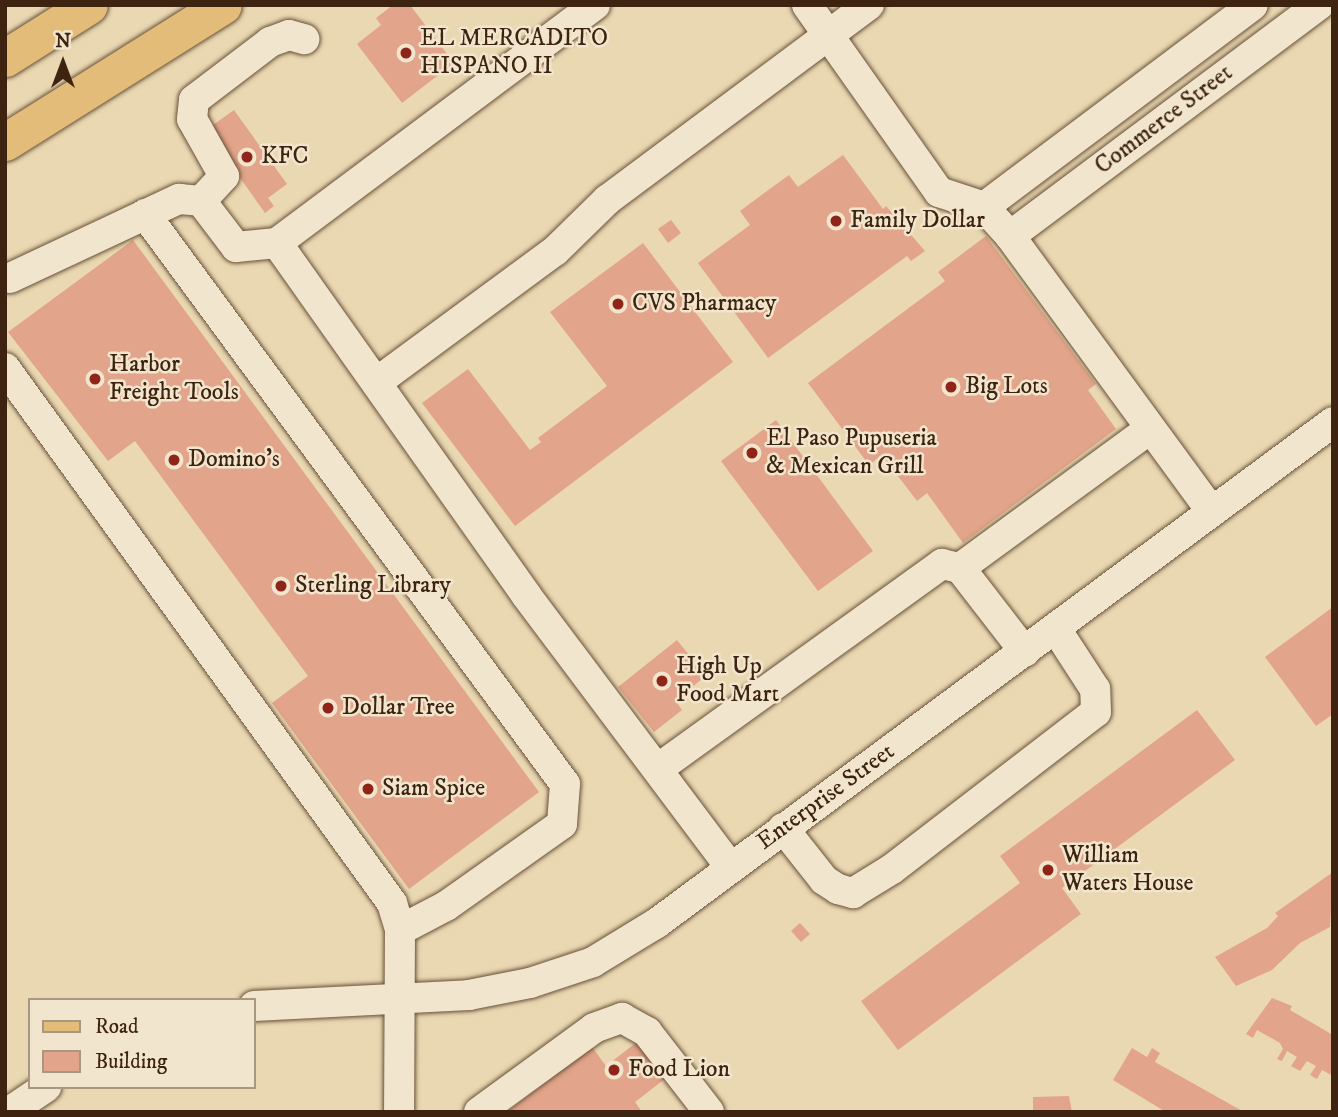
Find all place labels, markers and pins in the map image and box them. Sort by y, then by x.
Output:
place label: EL MERCADITO HISPANO II [420,25,608,81]
marker: EL MERCADITO HISPANO II [398,45,414,61]
place label: KFC [261,143,309,171]
marker: KFC [239,149,255,165]
place label: Family Dollar [850,207,985,235]
marker: Family Dollar [828,213,844,229]
place label: CVS Pharmacy [632,290,776,318]
marker: CVS Pharmacy [610,296,626,312]
place label: Harbor Freight Tools [109,351,239,407]
marker: Harbor Freight Tools [87,371,103,387]
place label: Big Lots [965,373,1048,401]
marker: Big Lots [943,379,959,395]
place label: El Paso Pupuseria & Mexican Grill [766,425,937,481]
marker: El Paso Pupuseria & Mexican Grill [744,445,760,461]
place label: Domino's [188,446,280,474]
marker: Domino's [166,452,182,468]
place label: Sterling Library [295,572,451,600]
marker: Sterling Library [273,578,289,594]
place label: High Up Food Mart [676,653,779,709]
marker: High Up Food Mart [654,673,670,689]
place label: Dollar Tree [342,694,455,722]
marker: Dollar Tree [320,700,336,716]
place label: Siam Spice [382,775,485,803]
marker: Siam Spice [360,781,376,797]
place label: William Waters House [1062,842,1193,898]
marker: William Waters House [1040,862,1056,878]
place label: Food Lion [628,1056,730,1084]
marker: Food Lion [606,1062,622,1078]

